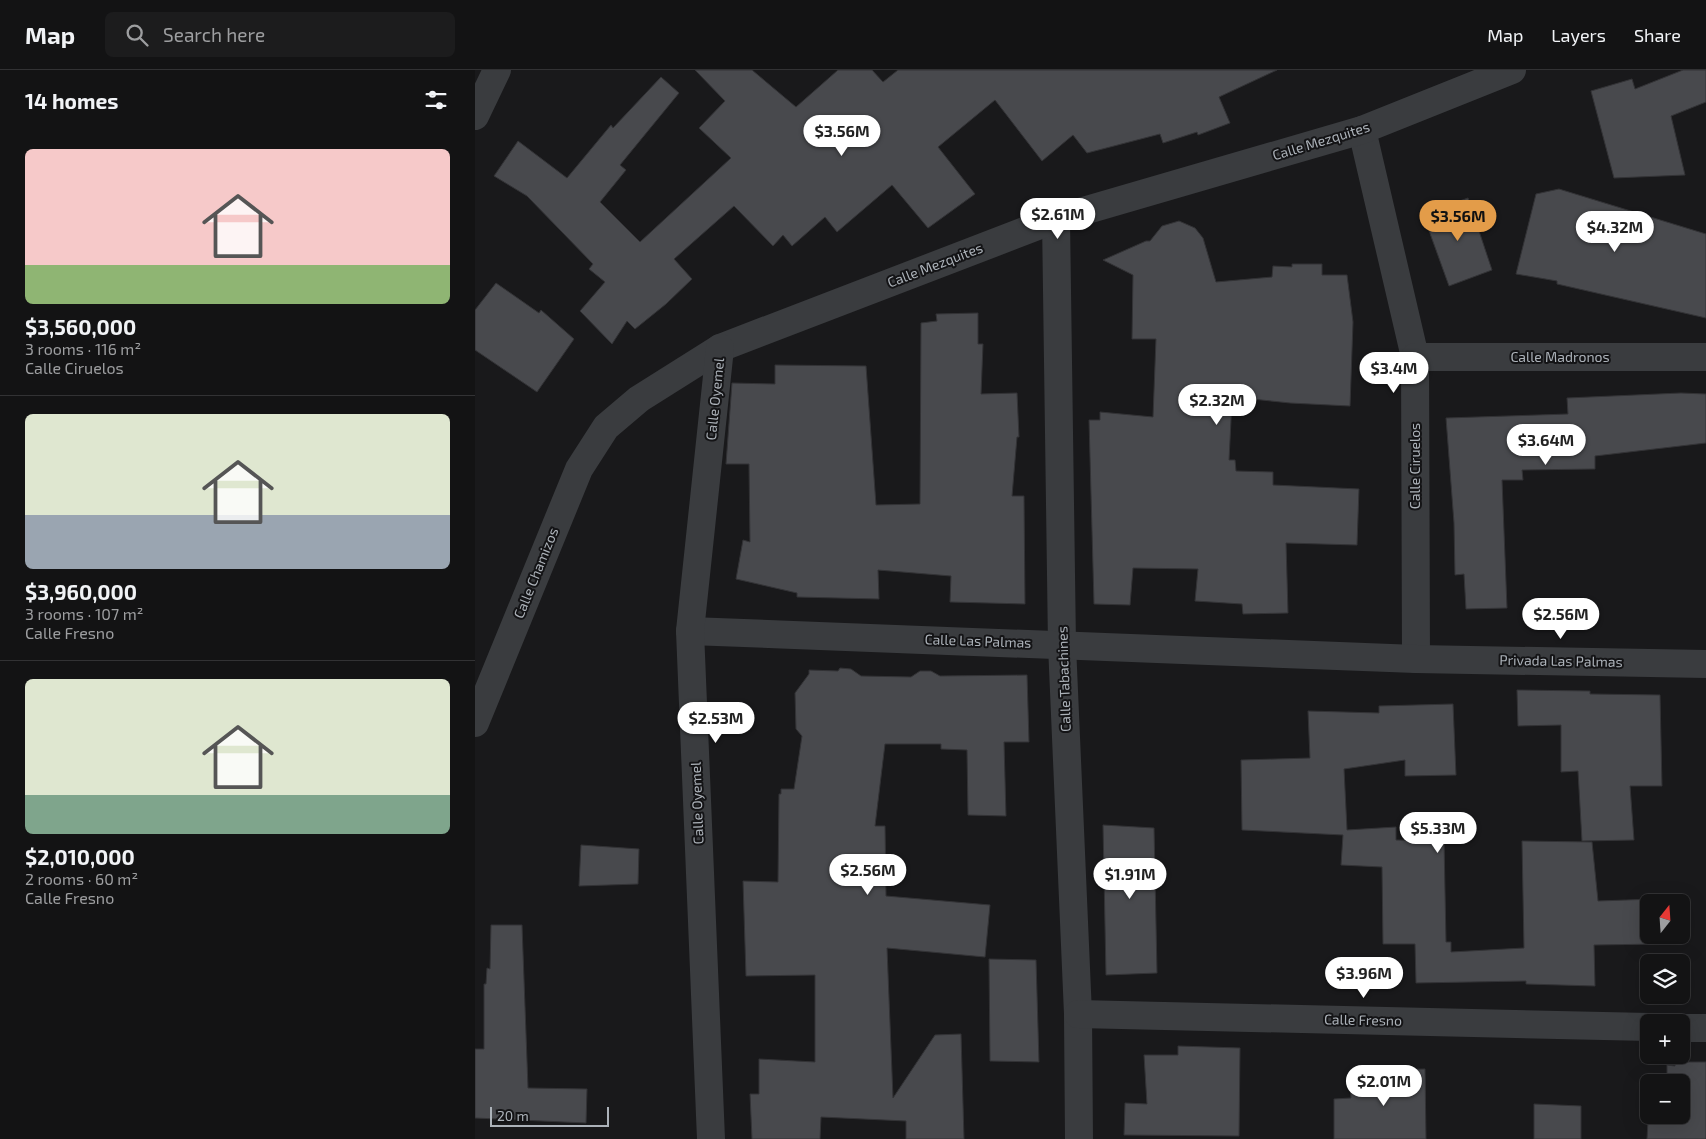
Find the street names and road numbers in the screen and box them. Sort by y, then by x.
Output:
street label: Calle Mezquites [1270,118,1372,163]
street label: Calle Mezquites [885,239,985,291]
street label: Calle Madronos [1510,348,1610,365]
street label: Calle Oyemel [702,356,727,441]
street label: Calle Ciruelos [1406,423,1423,509]
street label: Calle Chamizos [510,525,561,621]
street label: Calle Tabachines [1053,626,1074,732]
street label: Calle Las Palmas [924,630,1032,651]
street label: Privada Las Palmas [1499,651,1623,670]
street label: Calle Oyemel [687,761,706,845]
street label: Calle Fresno [1324,1010,1402,1029]

